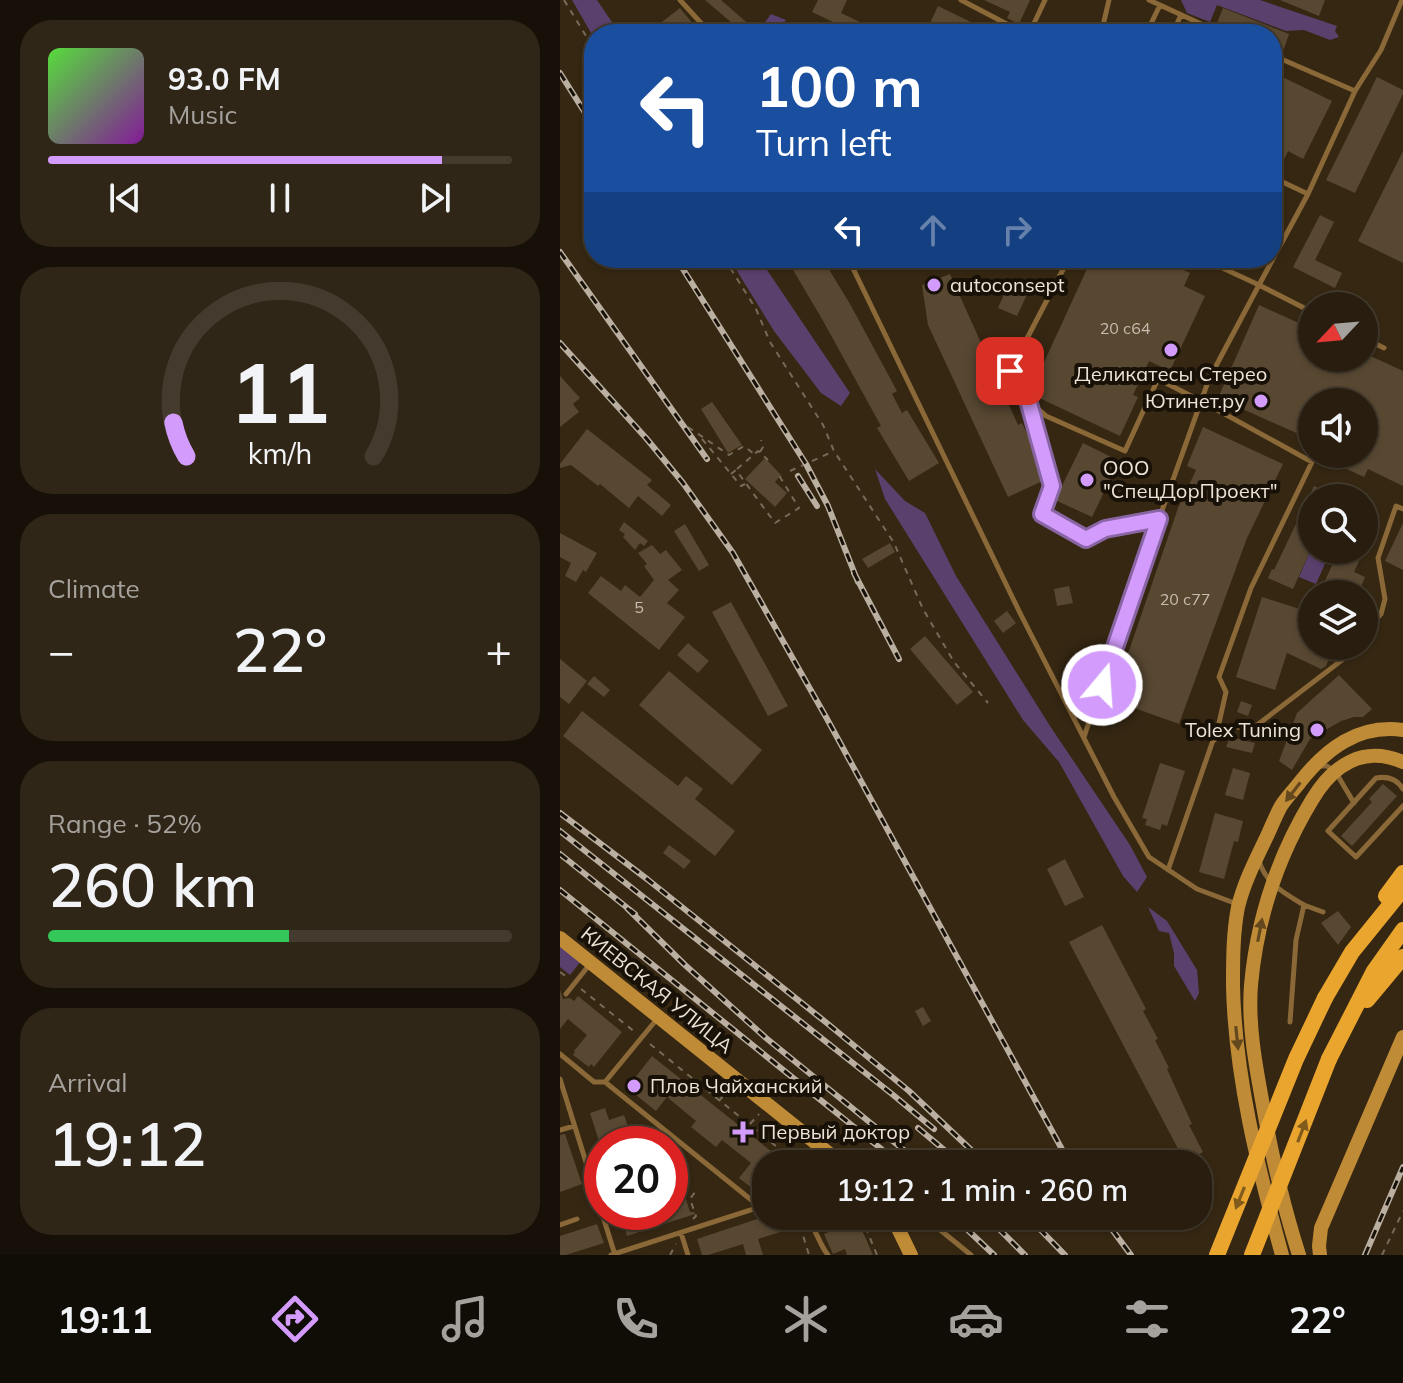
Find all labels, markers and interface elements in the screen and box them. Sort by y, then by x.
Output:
text: 100 m [756,51,923,121]
icon: left [624,56,728,160]
text: 93.0 FM [168,60,281,98]
text: Music [168,98,237,131]
text: Turn left [756,120,892,165]
icon: previous [103,176,147,220]
icon: pause [258,176,302,220]
icon: next [413,176,457,220]
icon: left [827,208,871,252]
icon: ahead [911,208,955,252]
icon: right [995,208,1039,252]
place label: autoconsept [950,272,1064,297]
marker: autoconsept [925,276,943,294]
north arrow [1298,292,1378,372]
map controls [1298,292,1378,660]
house number: 20 с64 [1100,318,1151,338]
pin [976,337,1044,405]
text: 11 [230,338,330,443]
marker: Деликатесы Стерео [1162,341,1180,359]
icon: arrive [988,349,1032,393]
place label: Деликатесы Стерео [1075,361,1267,386]
place label: Ютинет.ру [1145,388,1245,413]
button: sound [1298,388,1378,468]
marker: Ютинет.ру [1252,392,1270,410]
text: km/h [248,435,312,471]
place label: ООО "СпецДорПроект" [1103,455,1277,503]
marker: ООО "СпецДорПроект" [1078,471,1096,489]
button: search [1298,484,1378,564]
text: Climate [48,572,140,605]
button: layers [1298,580,1378,660]
house number: 20 с77 [1160,589,1210,609]
house number: 5 [634,597,644,617]
text: 22° [233,612,327,687]
text: − [48,623,74,678]
text: + [486,623,512,678]
position arrow [1060,643,1144,727]
place label: Tolex Tuning [1185,717,1301,742]
marker: Tolex Tuning [1308,721,1326,739]
one-way arrow [1285,782,1301,802]
text: Range · 52% [48,807,202,840]
text: 260 km [48,847,257,922]
one-way arrow [1255,917,1267,942]
street label: КИЕВСКАЯ УЛИЦА [576,921,738,1059]
one-way arrow [1230,1026,1243,1051]
text: Arrival [48,1066,128,1099]
place label: Плов Чайханский [650,1073,823,1098]
marker: Плов Чайханский [625,1077,643,1095]
text: 19:12 [48,1106,206,1181]
one-way arrow [1296,1118,1309,1142]
place label: Первый доктор [761,1119,910,1144]
marker: Первый доктор [732,1121,754,1143]
speed limit sign: 20 [584,1126,688,1230]
text: 19:12 · 1 min · 260 m [836,1171,1128,1209]
one-way arrow [1233,1186,1246,1210]
icon: directions [267,1291,323,1347]
icon: music [437,1291,493,1347]
icon: phone [608,1291,664,1347]
icon: climate [778,1291,834,1347]
icon: car [948,1291,1004,1347]
icon: filters [1119,1291,1175,1347]
text: 19:11 [57,1297,153,1342]
text: 22° [1289,1297,1346,1342]

